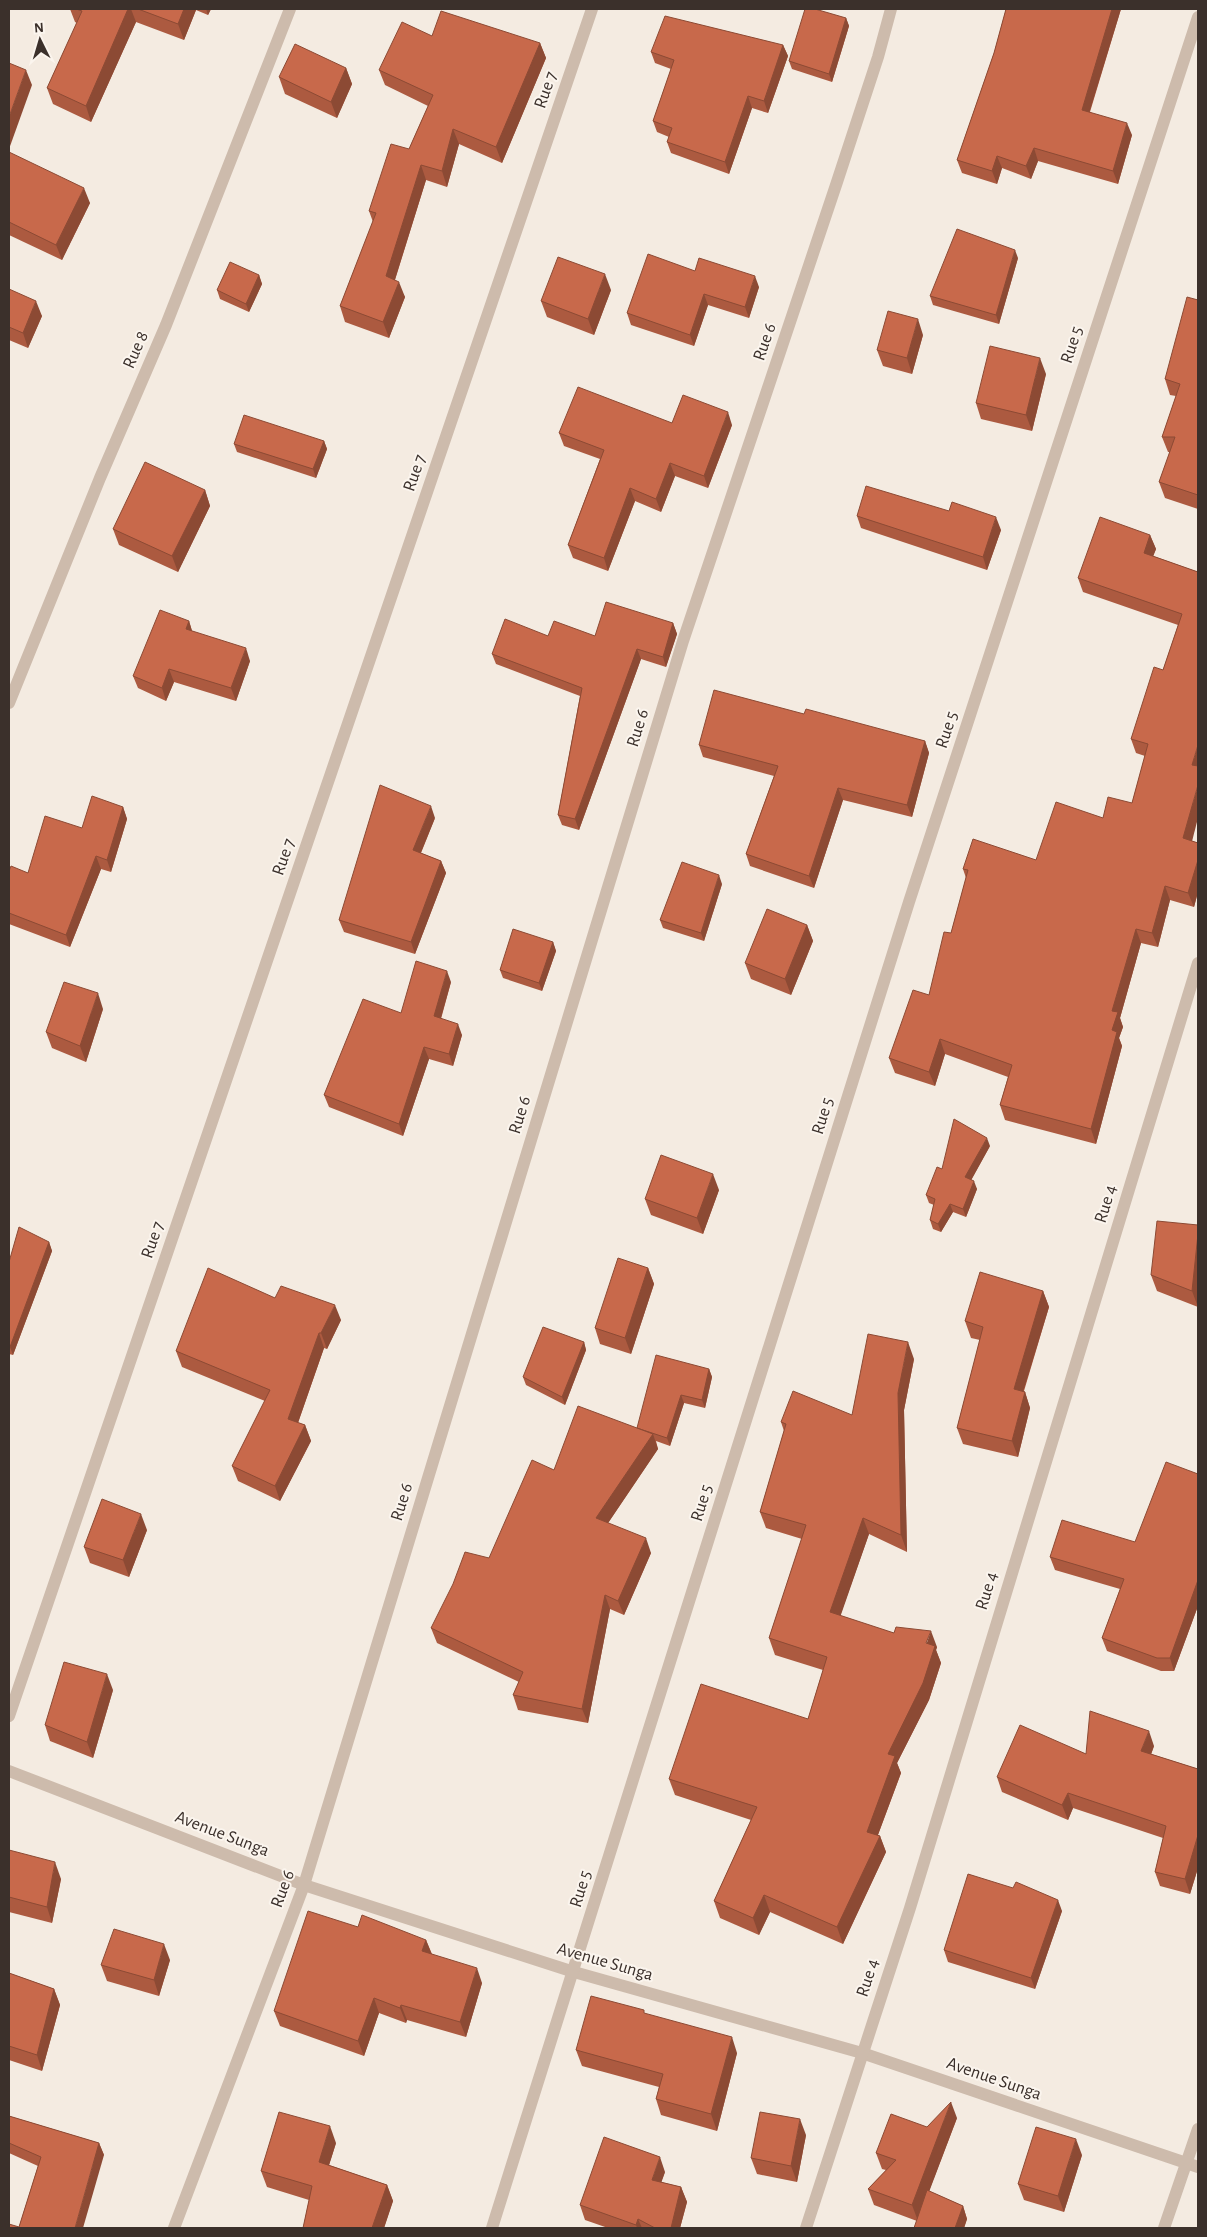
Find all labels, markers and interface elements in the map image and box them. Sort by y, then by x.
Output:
north arrow [15,15,65,65]
text: N [33,21,44,35]
street label: Rue 7 [531,69,561,111]
street label: Rue 6 [750,321,780,363]
street label: Rue 5 [1058,324,1086,366]
street label: Rue 8 [120,329,152,371]
street label: Rue 7 [400,452,430,494]
street label: Rue 6 [624,707,652,749]
street label: Rue 5 [933,709,961,751]
street label: Rue 7 [269,836,299,878]
street label: Rue 6 [506,1094,534,1136]
street label: Rue 5 [809,1095,837,1137]
street label: Rue 4 [1092,1183,1120,1225]
street label: Rue 7 [138,1219,168,1261]
street label: Rue 6 [388,1481,416,1523]
street label: Rue 5 [688,1482,716,1524]
street label: Rue 4 [973,1570,1001,1612]
street label: Avenue Sunga [173,1808,271,1860]
street label: Rue 6 [268,1868,298,1910]
street label: Rue 5 [567,1868,595,1910]
street label: Avenue Sunga [555,1940,655,1984]
street label: Rue 4 [853,1956,883,1999]
street label: Avenue Sunga [944,2054,1044,2104]

